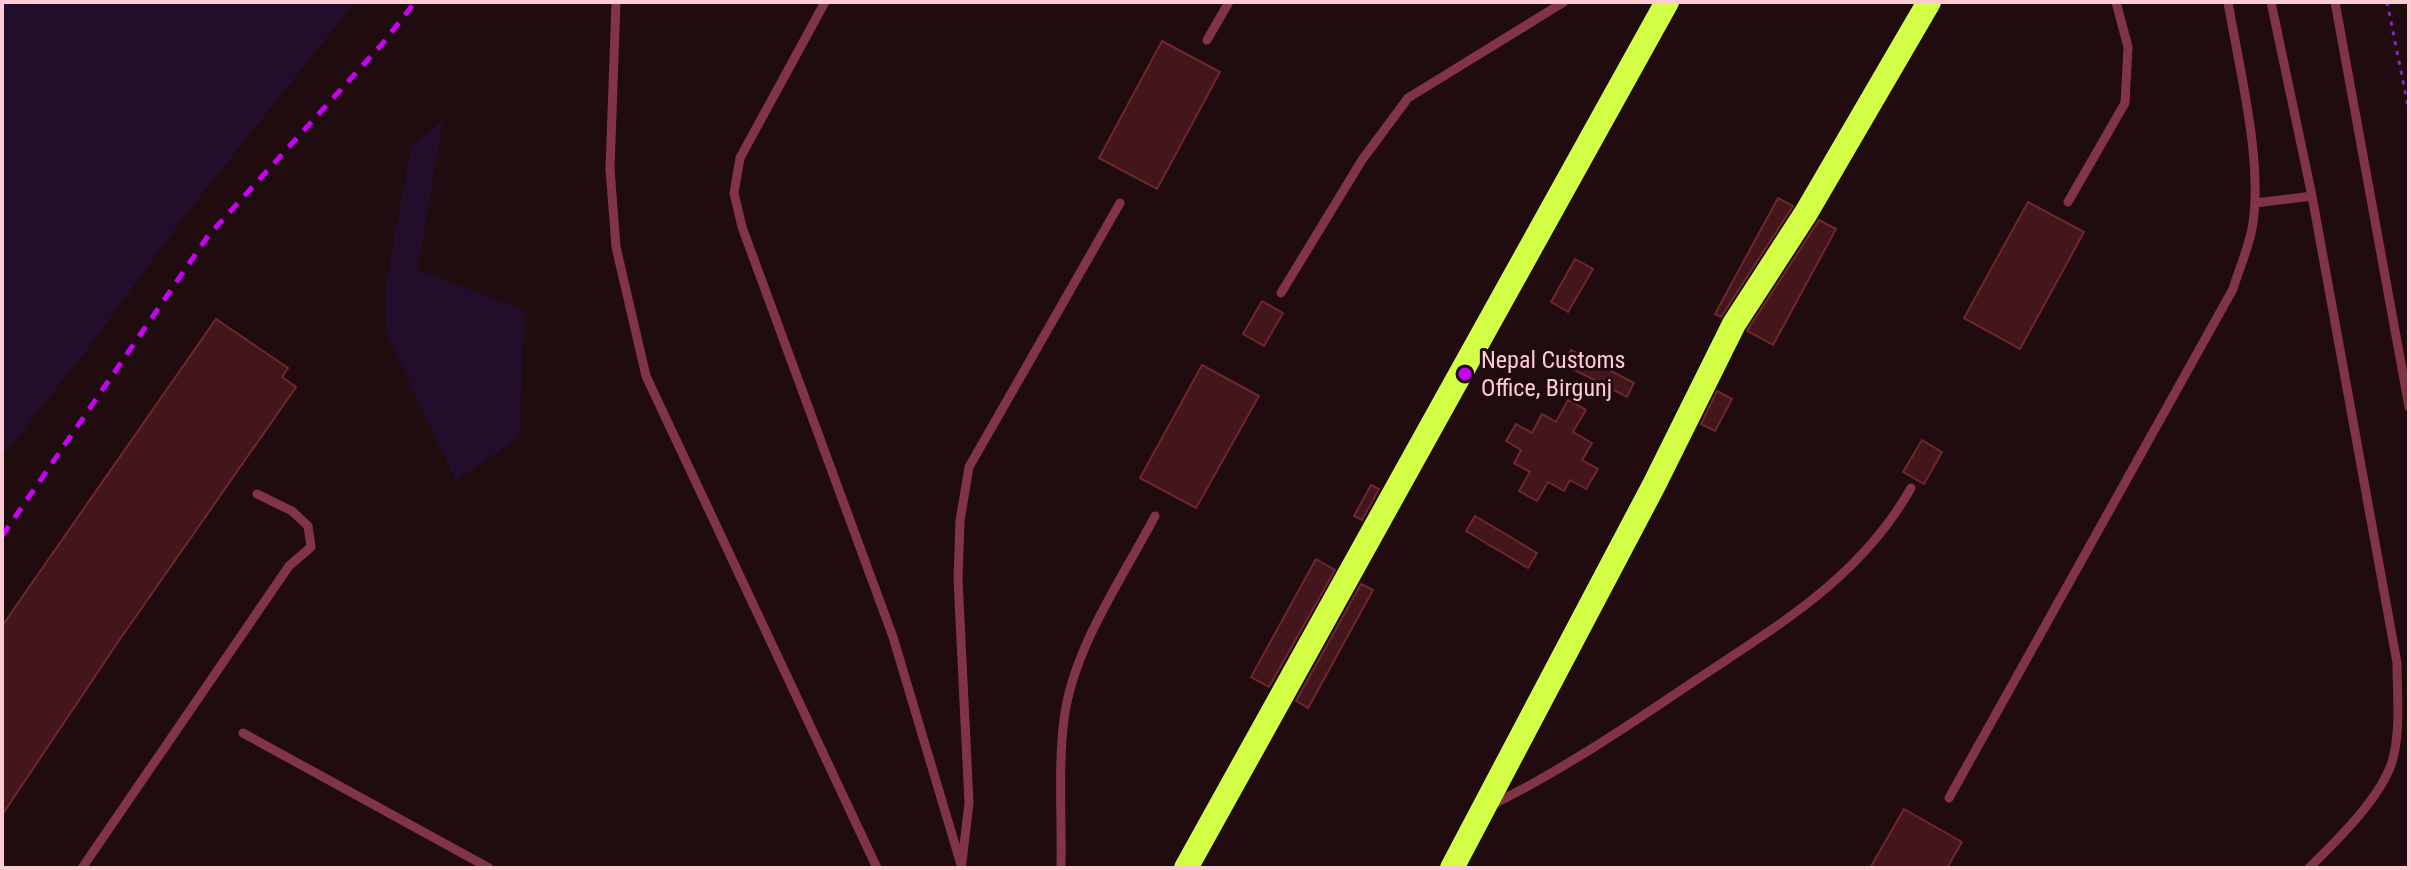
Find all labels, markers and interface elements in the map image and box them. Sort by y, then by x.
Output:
place label: Nepal Customs Office, Birgunj [1481,346,1626,402]
marker: Nepal Customs Office, Birgunj [1456,365,1474,383]

